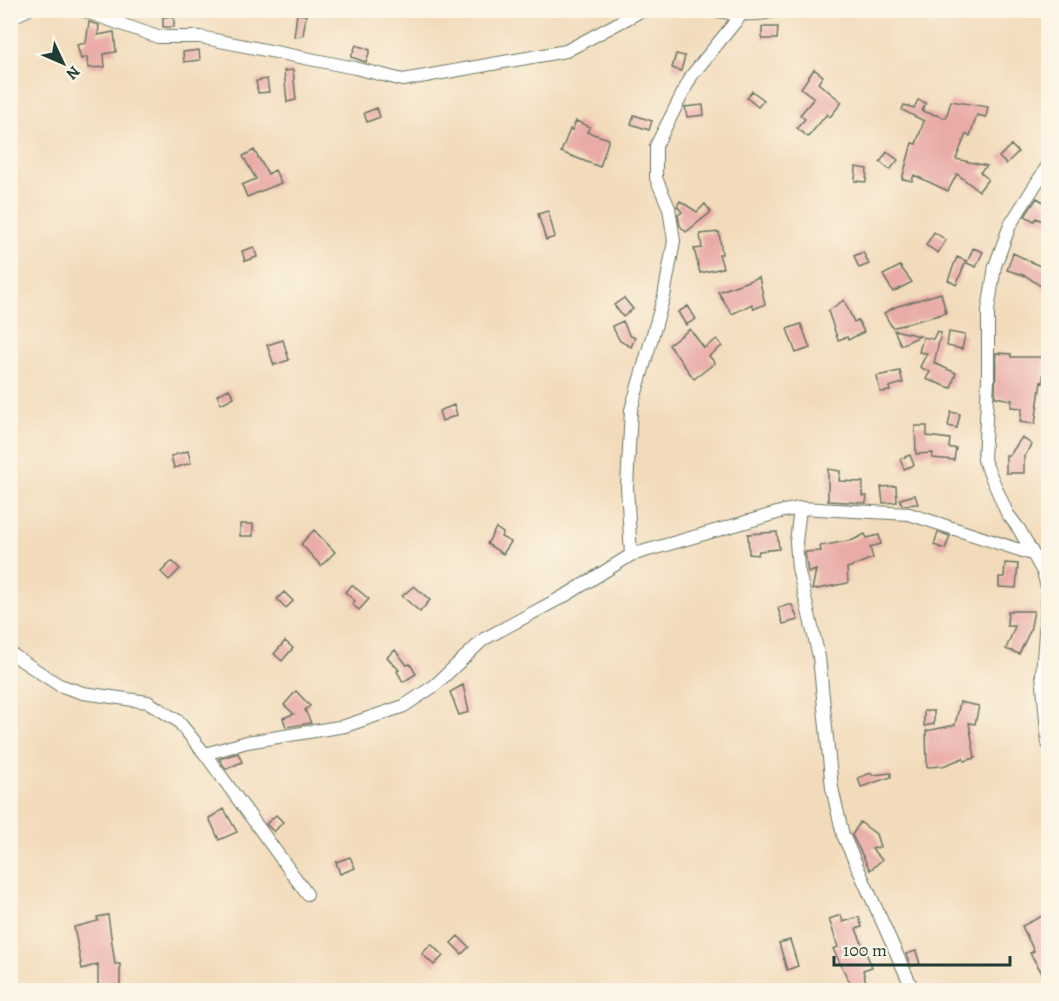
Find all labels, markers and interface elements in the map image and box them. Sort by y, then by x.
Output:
north arrow [33,33,93,93]
text: N [61,61,85,85]
scale bar [834,929,1010,967]
text: 100 m [843,938,887,962]

